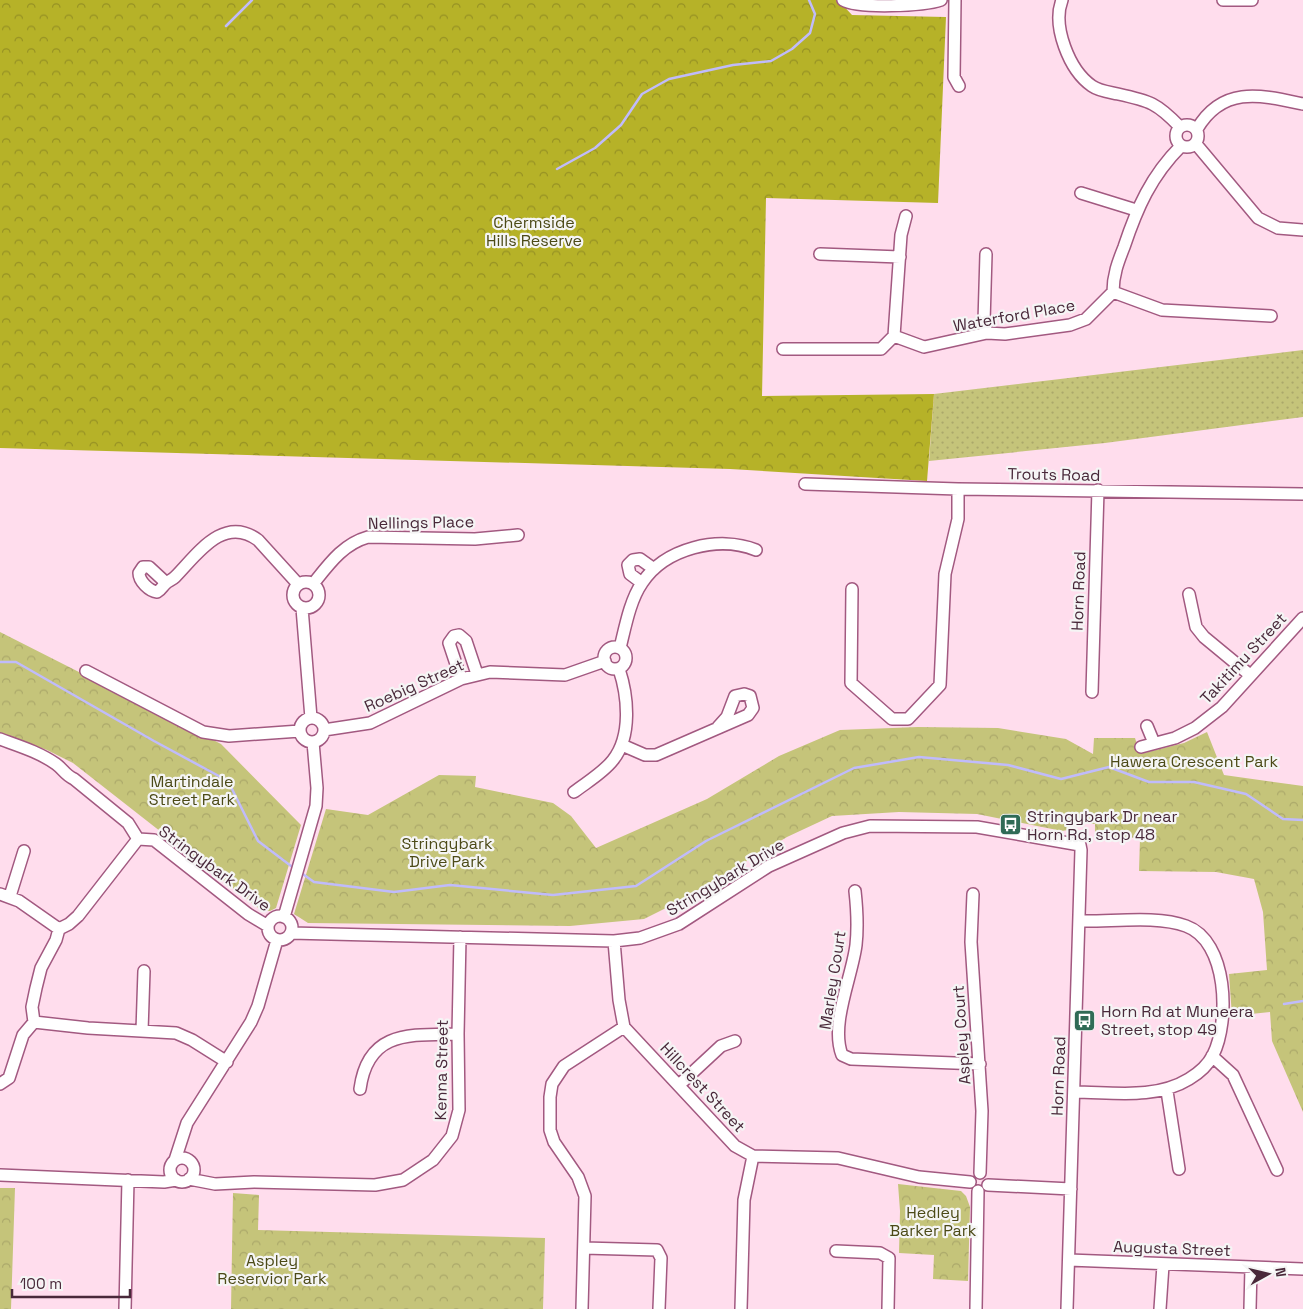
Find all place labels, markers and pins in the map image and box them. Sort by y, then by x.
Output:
place label: Stringybark Dr near Horn Rd, stop 48 [1027,806,1178,845]
bus stop icon: Stringybark Dr near Horn Rd, stop 48 [999,813,1023,837]
place label: Horn Rd at Muneera Street, stop 49 [1101,1001,1253,1040]
bus stop icon: Horn Rd at Muneera Street, stop 49 [1073,1008,1097,1032]

